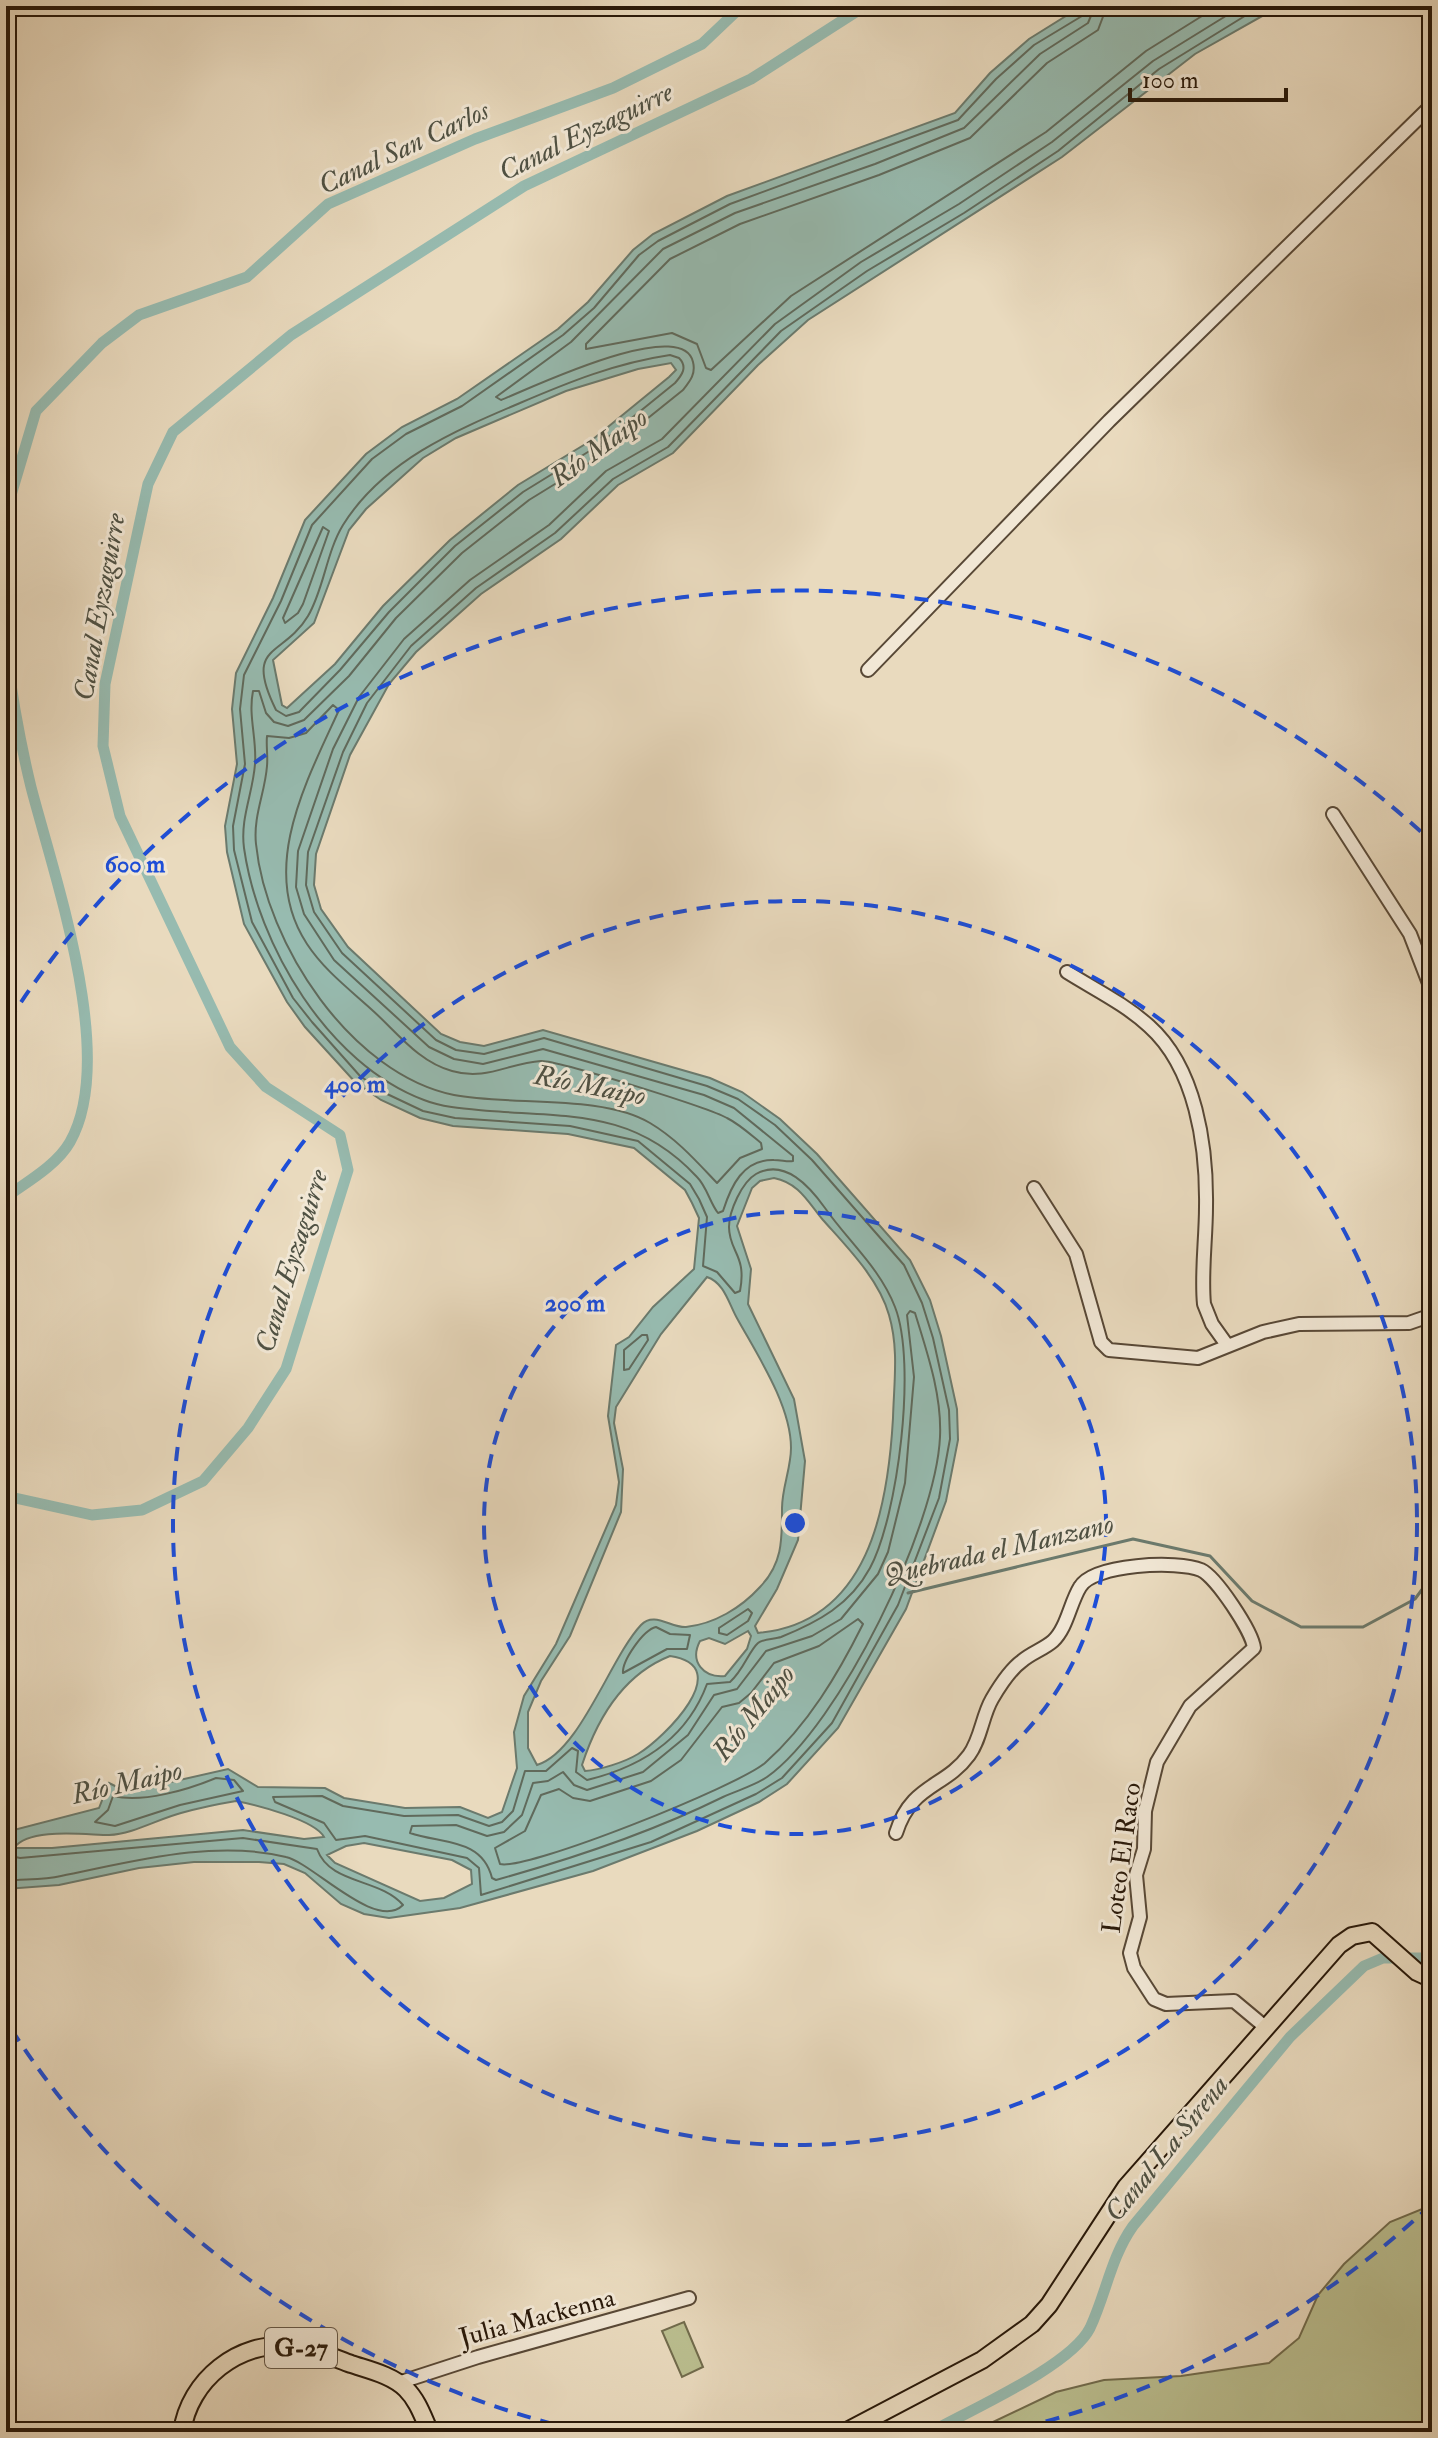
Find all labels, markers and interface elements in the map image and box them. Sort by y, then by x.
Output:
scale bar [1130,52,1286,102]
text: 100 m [1142,65,1199,96]
water label: Canal Eyzaguirre [493,74,680,189]
water label: Canal San Carlos [313,93,496,203]
water label: Río Maipo [542,401,655,496]
water label: Canal Eyzaguirre [66,510,134,703]
text: 600 m [105,849,166,880]
water label: Río Maipo [530,1058,649,1114]
text: 400 m [323,1069,386,1100]
water label: Canal Eyzaguirre [248,1165,337,1357]
text: 200 m [545,1288,606,1319]
water label: Quebrada el Manzano [881,1507,1117,1593]
centre of rings [781,1509,809,1537]
water label: Río Maipo [704,1658,803,1769]
water label: Río Maipo [67,1753,186,1813]
street label: Loteo El Raco [1096,1781,1148,1935]
water label: Canal La Sirena [1097,2069,1237,2229]
street label: Julia Mackenna [455,2282,619,2354]
road number: G-27 [265,2328,337,2368]

